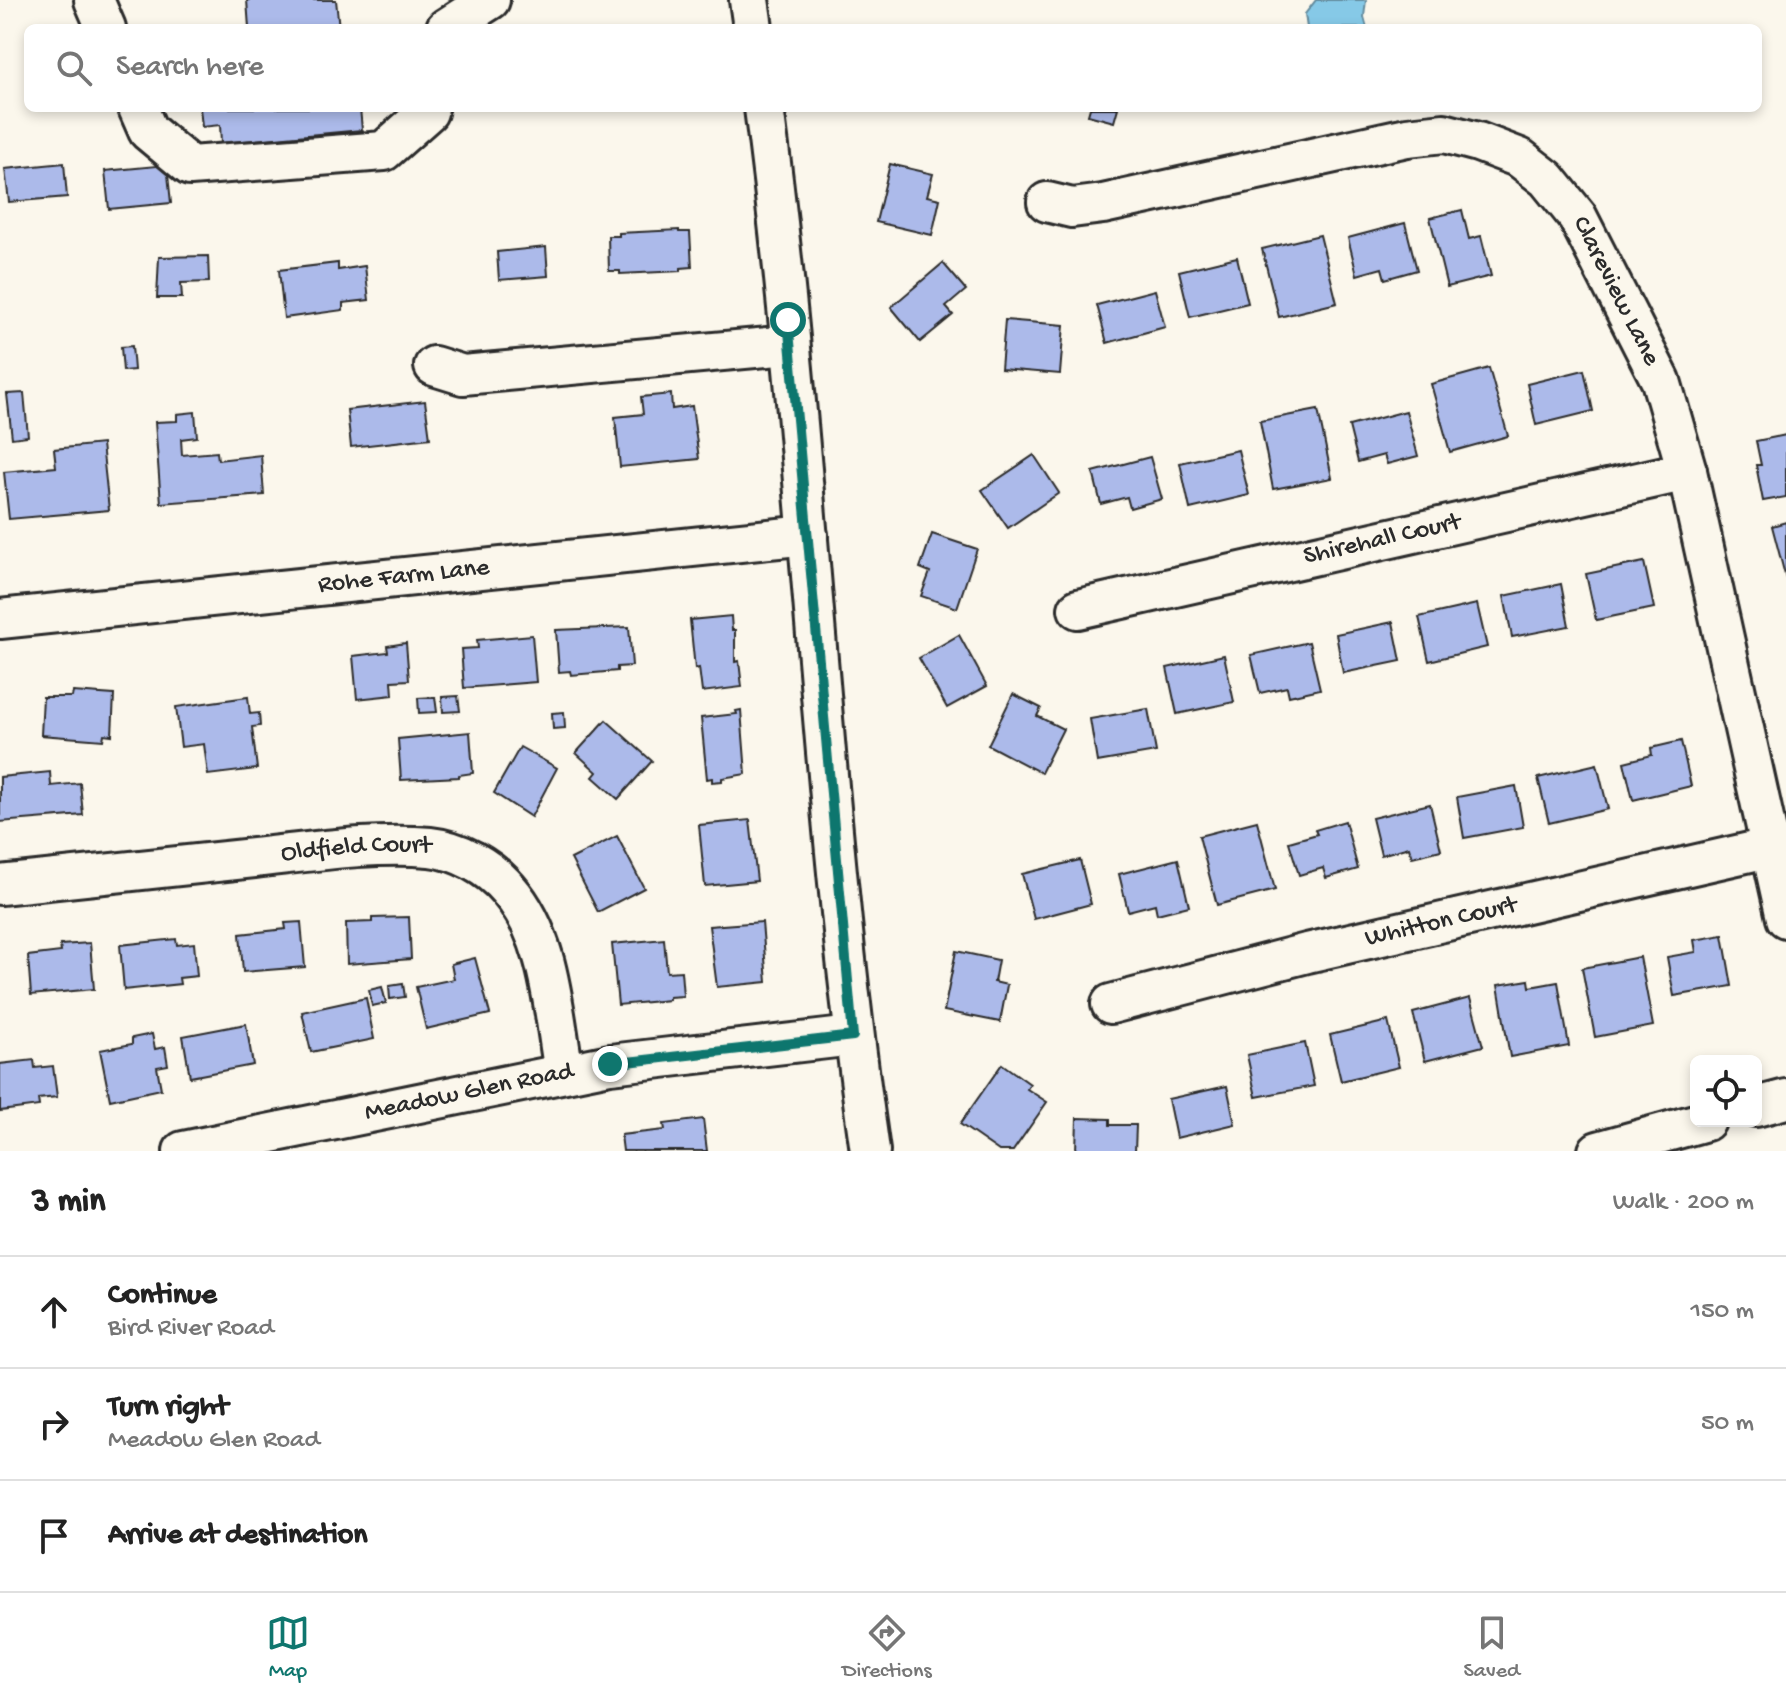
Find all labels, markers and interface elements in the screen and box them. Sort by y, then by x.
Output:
search box [24,24,1762,112]
icon: search [52,46,96,90]
text: Search here [116,51,264,86]
street label: Clareview Lane [1564,211,1667,372]
route start [770,302,806,338]
street label: Shirehall Court [1301,507,1466,573]
street label: Rohe Farm Lane [317,553,492,601]
street label: Oldfield Court [279,830,435,870]
street label: Whitton Court [1362,890,1522,955]
route end [592,1046,628,1082]
map controls [1690,1055,1762,1127]
button: locate [1690,1055,1762,1127]
street label: Meadow Glen Road [362,1056,578,1129]
text: 3 min [32,1183,105,1223]
text: Walk · 200 m [1613,1188,1754,1219]
text: Continue [108,1279,217,1314]
icon: ahead [32,1290,76,1334]
text: 150 m [1690,1297,1754,1328]
text: Bird River Road [108,1314,274,1345]
text: Turn right [108,1391,228,1426]
icon: right [32,1402,76,1446]
text: 50 m [1701,1409,1754,1440]
text: Meadow Glen Road [108,1426,320,1457]
icon: arrive [32,1514,76,1558]
text: Arrive at destination [108,1519,368,1554]
tab: Map [266,1611,310,1685]
tab: Directions [842,1611,932,1685]
tab: Saved [1464,1611,1520,1685]

